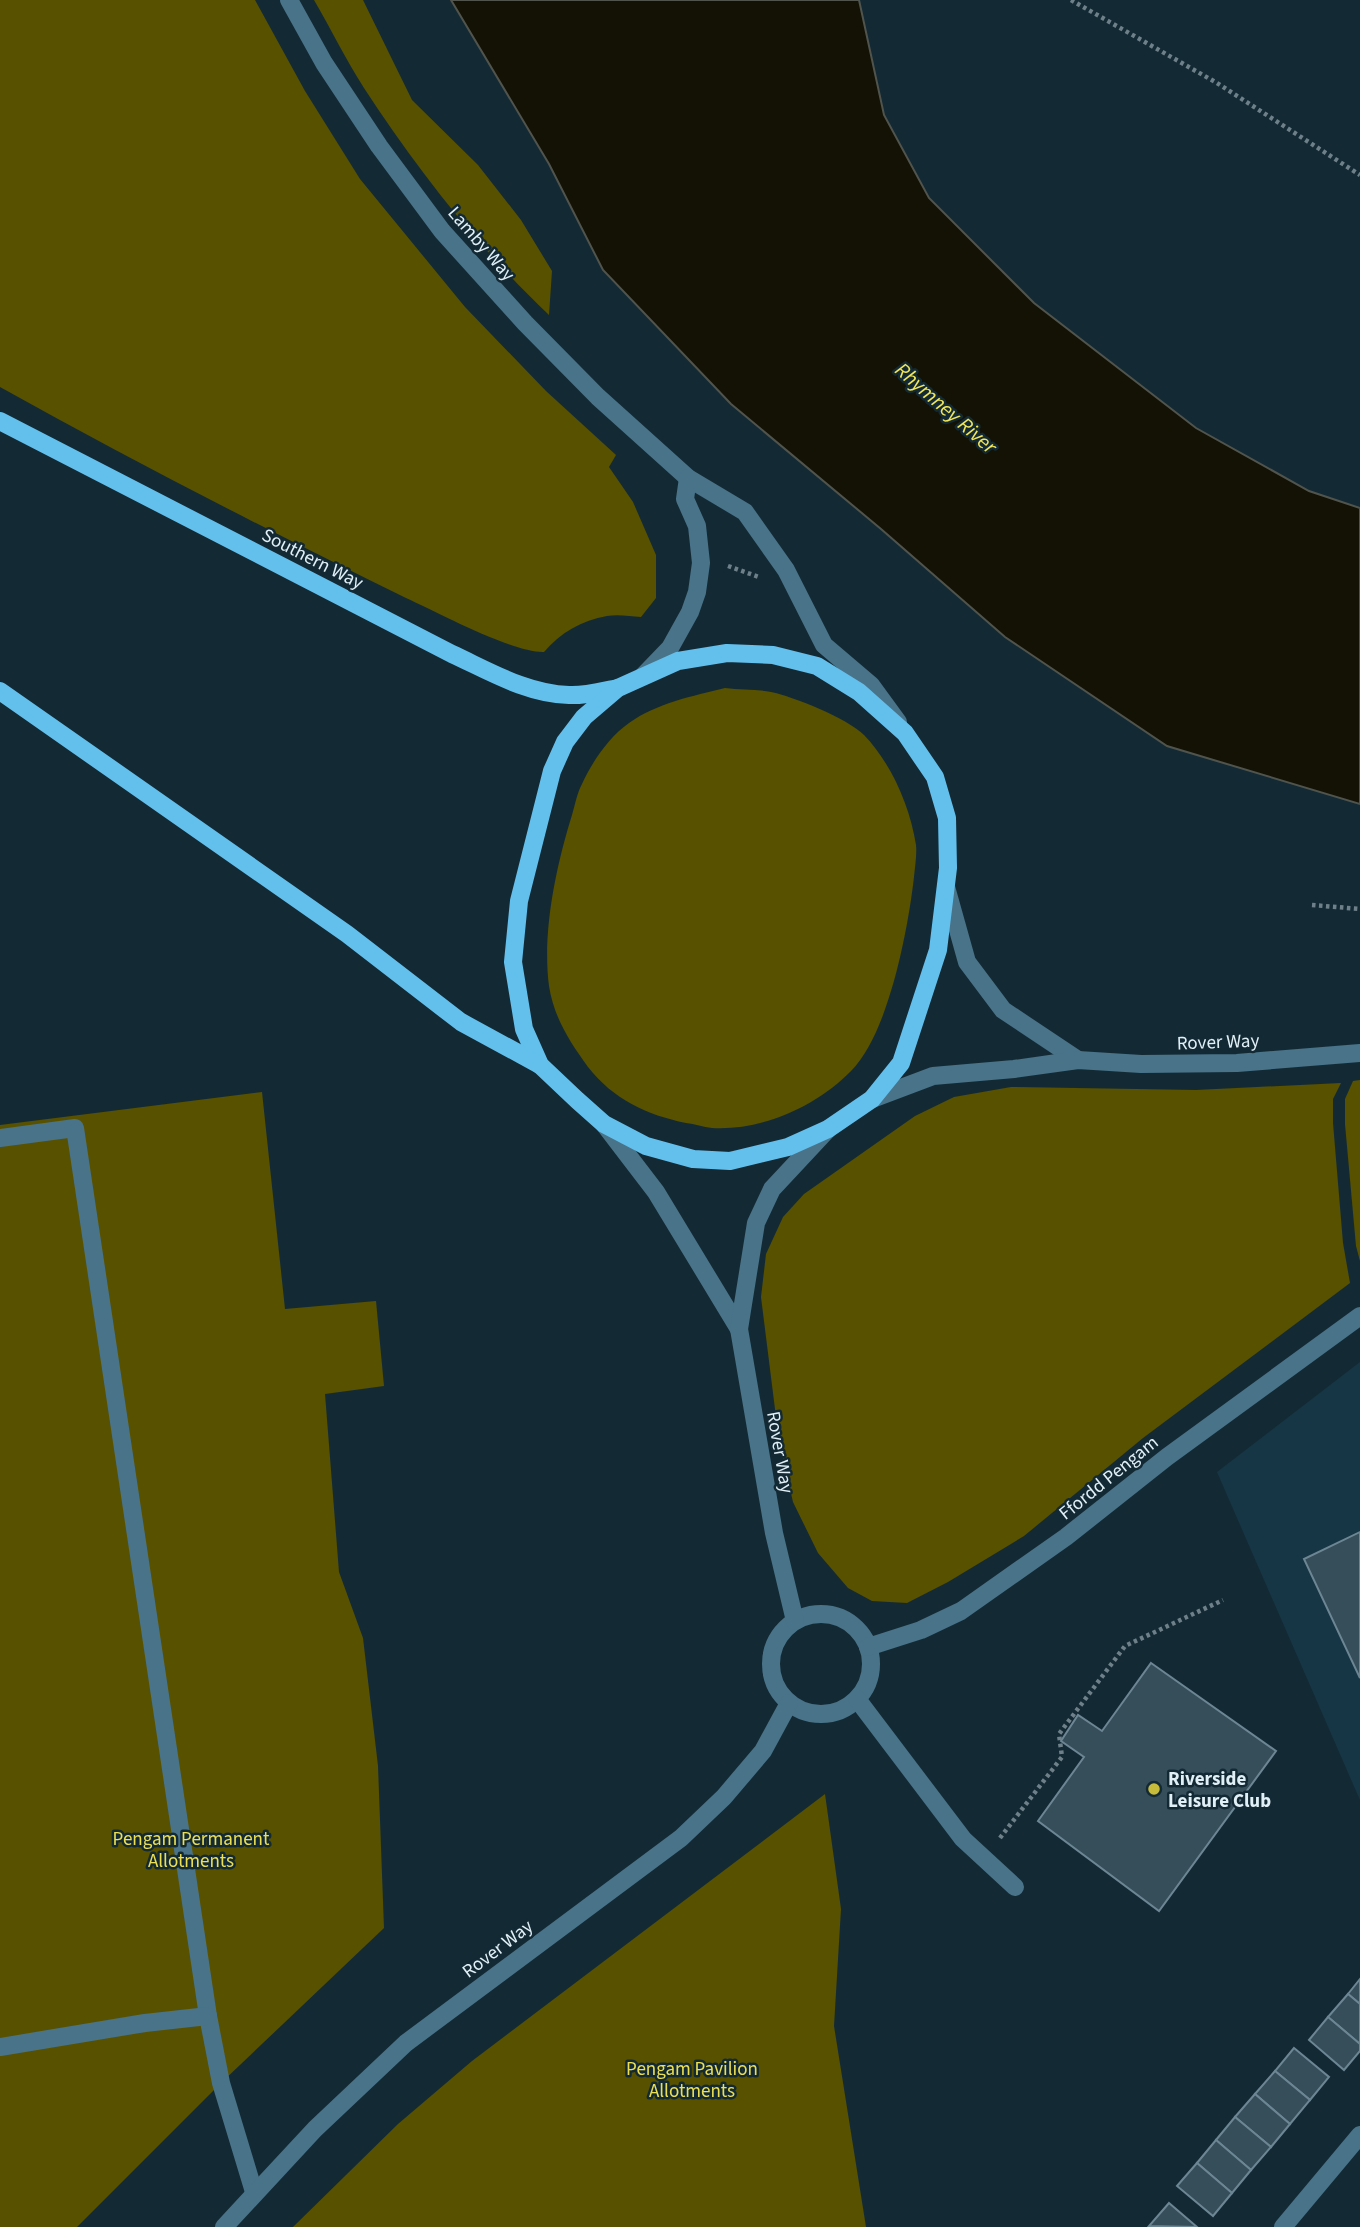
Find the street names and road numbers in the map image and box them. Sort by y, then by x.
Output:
street label: Lamby Way [441,201,521,287]
street label: Southern Way [257,522,368,597]
street label: Rover Way [1176,1028,1260,1057]
street label: Rover Way [759,1409,800,1495]
street label: Ffordd Pengam [1053,1430,1164,1527]
street label: Rover Way [457,1914,539,1985]

